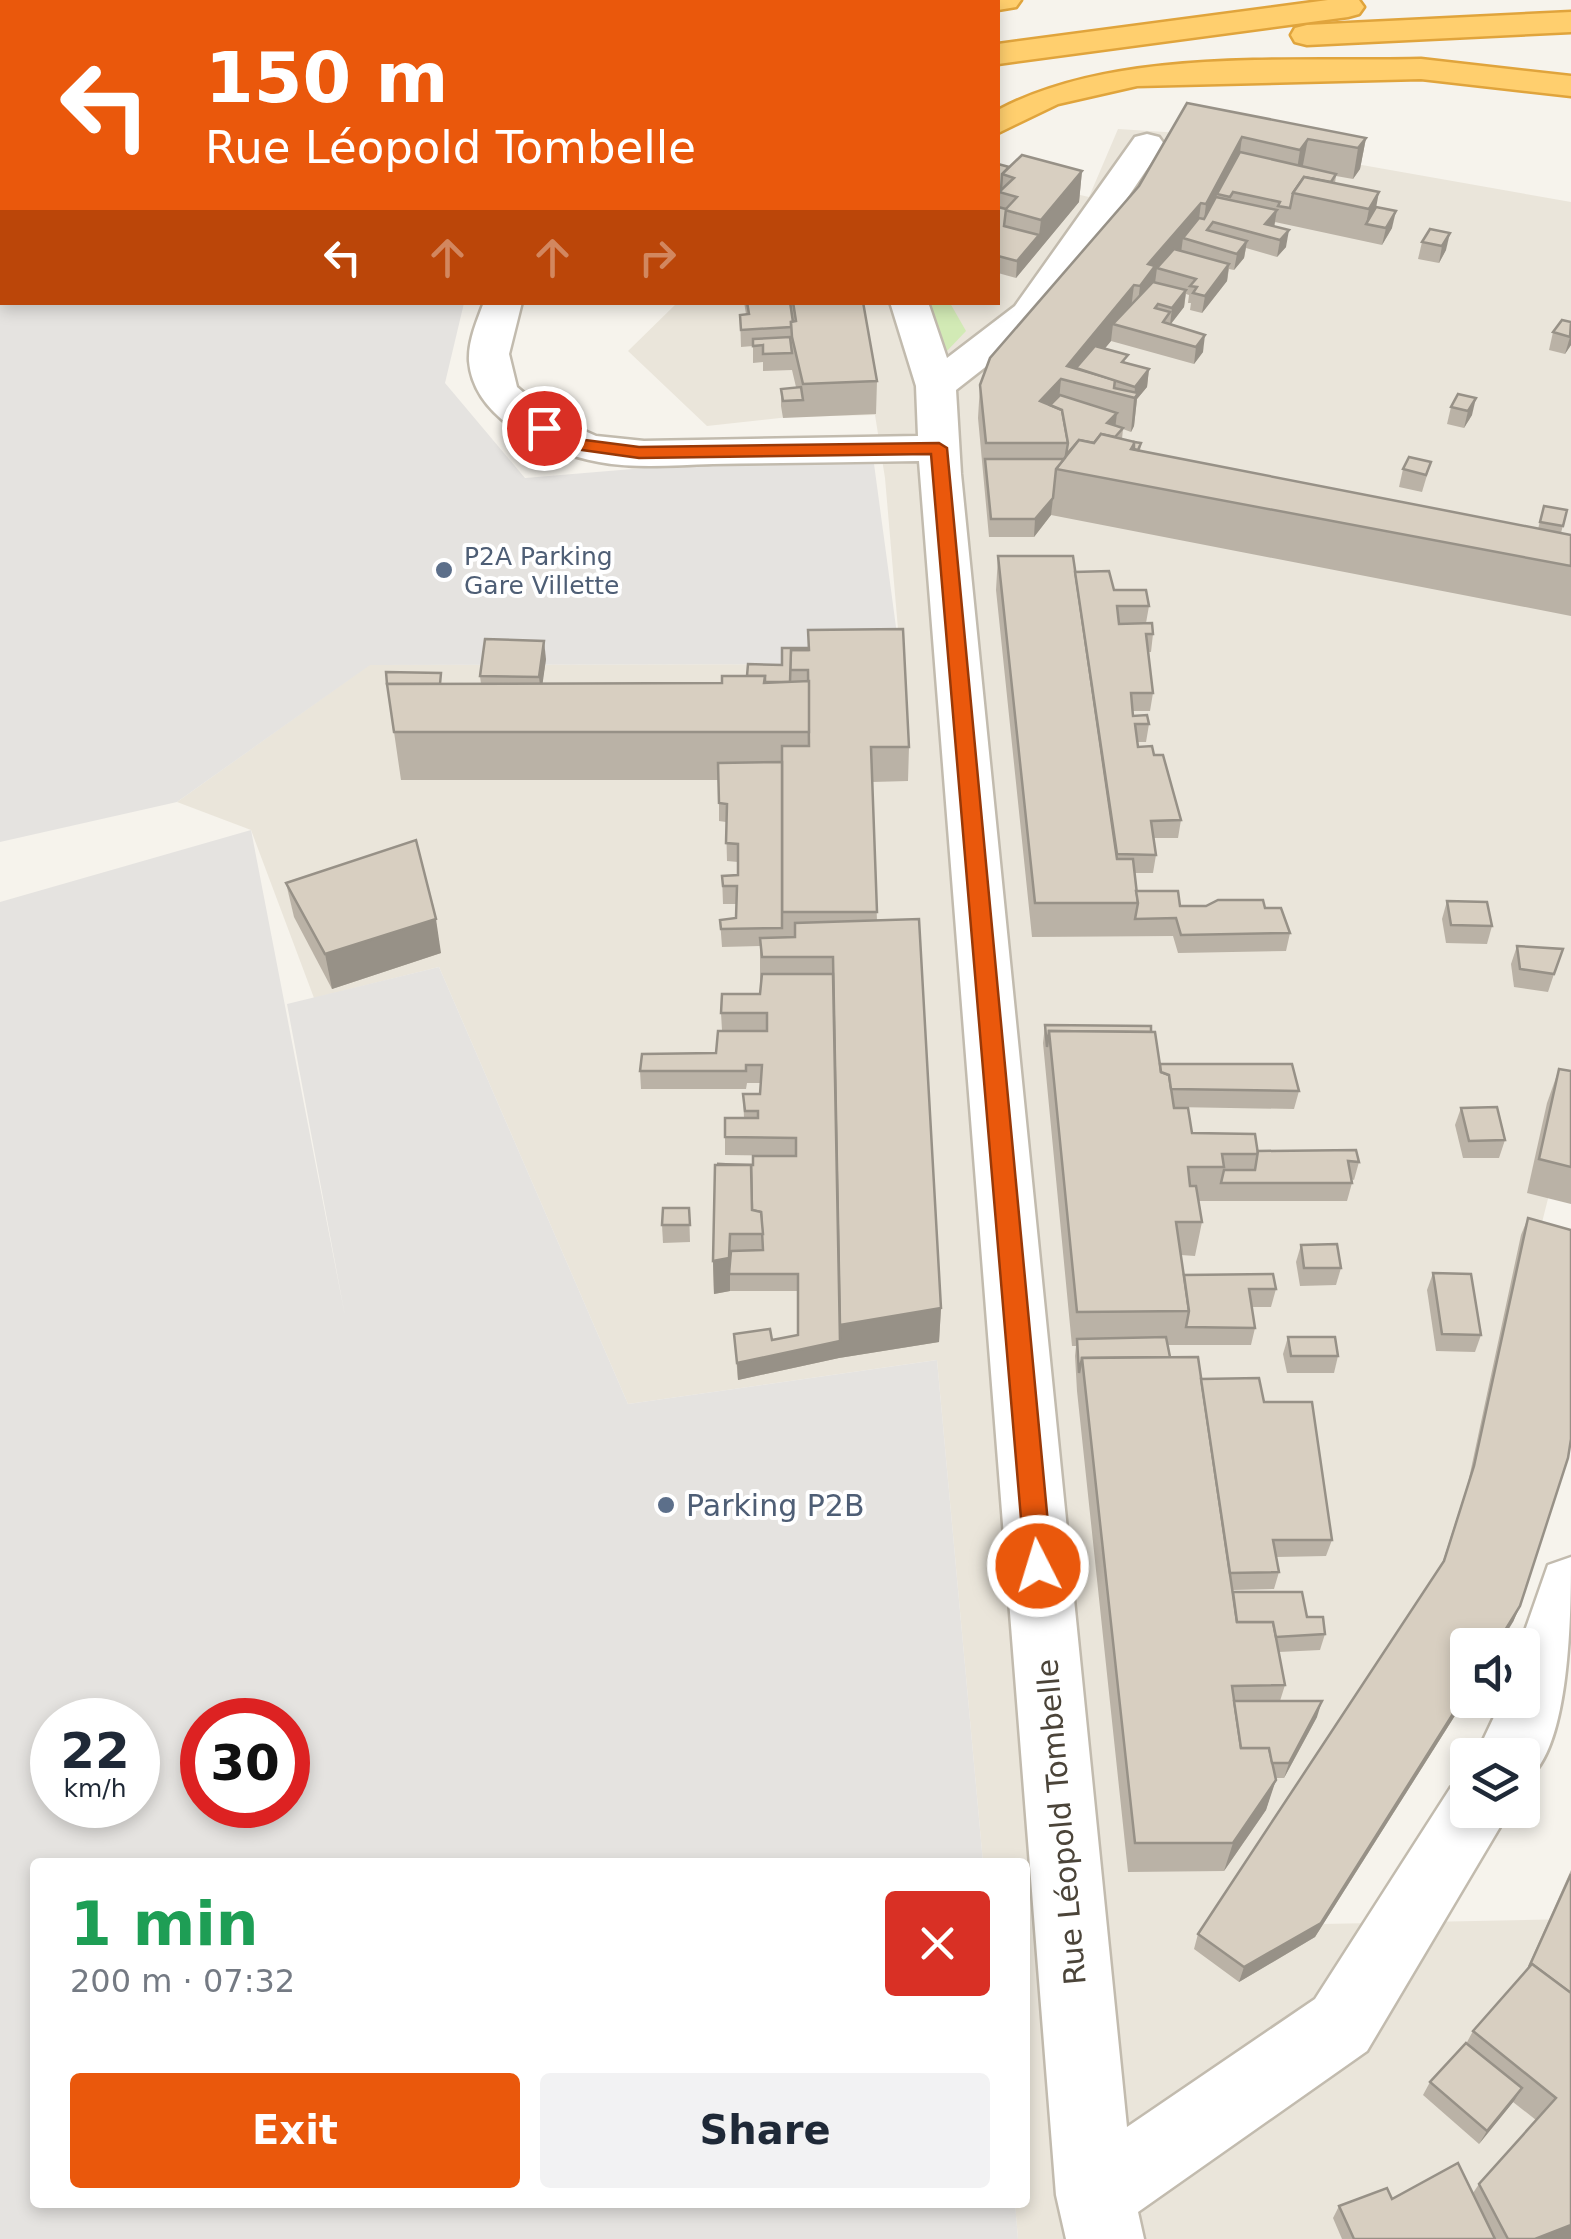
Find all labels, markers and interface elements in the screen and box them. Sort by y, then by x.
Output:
text: 150 m [205,37,448,119]
icon: left [40,40,170,170]
text: Rue Léopold Tombelle [205,121,696,174]
icon: left [315,230,370,285]
icon: ahead [420,230,475,285]
icon: ahead [525,230,580,285]
icon: right [630,230,685,285]
pin [502,386,587,471]
icon: arrive [517,401,572,456]
place label: P2A Parking Gare Villette [464,542,620,600]
marker: P2A Parking Gare Villette [433,559,455,581]
place label: Parking P2B [686,1488,865,1523]
marker: Parking P2B [655,1494,677,1516]
position arrow [986,1514,1090,1618]
map controls [1450,1628,1540,1828]
button: sound [1450,1628,1540,1718]
street label: Rue Léopold Tombelle [1029,1657,1093,1987]
speed limit sign: 30 [180,1698,310,1828]
text: 22 [60,1722,130,1780]
button: layers [1450,1738,1540,1828]
text: km/h [63,1774,127,1803]
text: 1 min [70,1889,258,1959]
button: close [885,1891,990,1996]
text: 200 m · 07:32 [70,1962,295,2000]
button: Exit [70,2073,520,2188]
button: Share [540,2073,990,2188]

